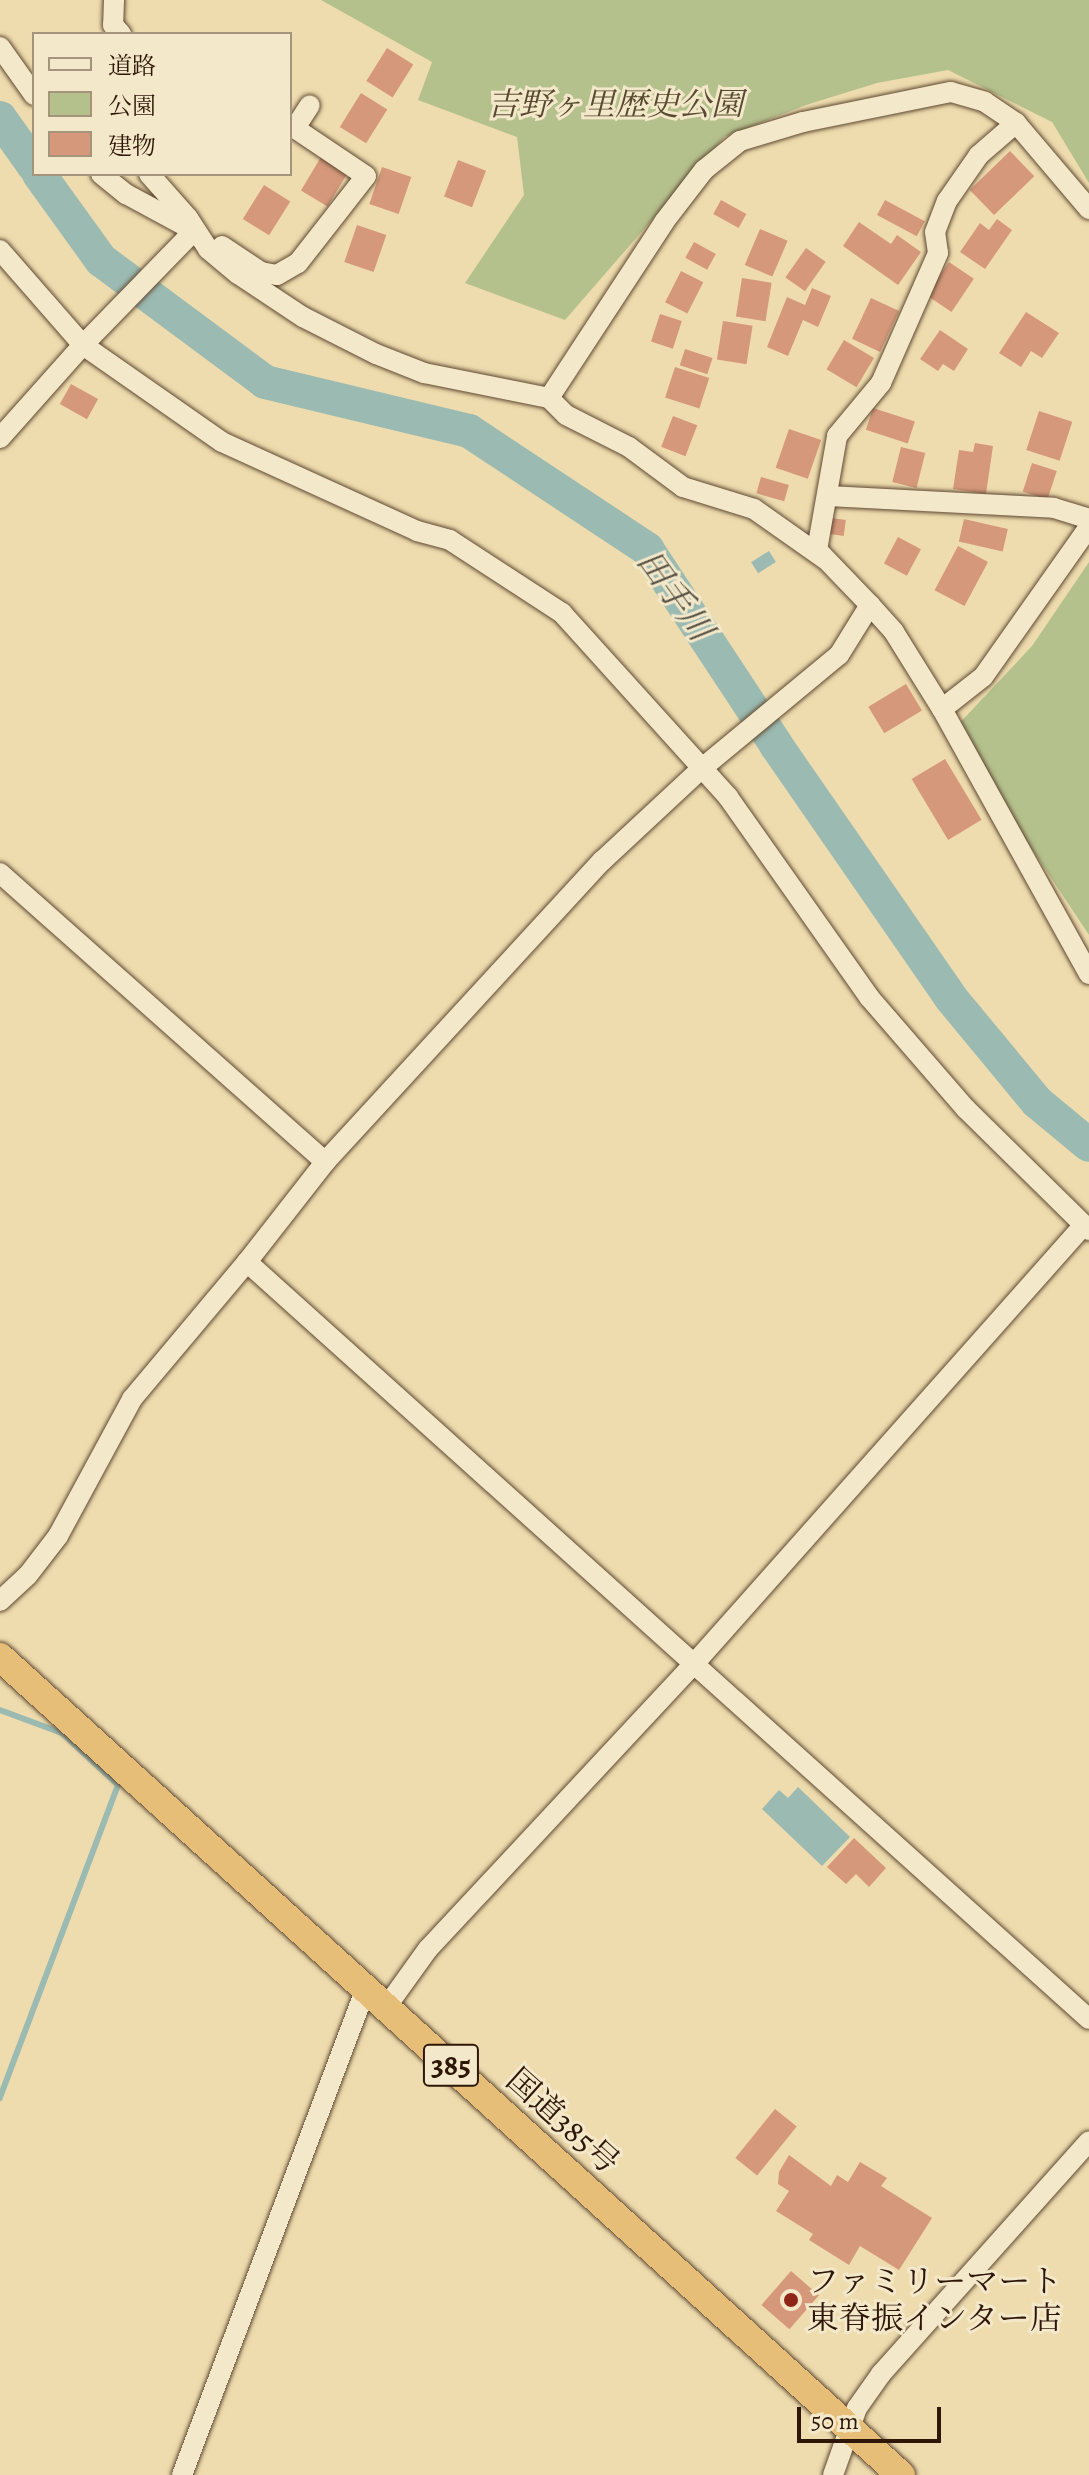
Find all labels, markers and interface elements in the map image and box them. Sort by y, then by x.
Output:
legend [32,32,292,176]
text: 道路 [108,50,156,82]
park label: 吉野ヶ里歴史公園 [487,85,743,123]
text: 公園 [108,90,156,122]
text: 建物 [108,130,156,162]
water label: 田手川 [629,542,721,648]
road number: 385 [421,2039,481,2091]
street label: 国道385号 [499,2060,627,2182]
place label: ファミリーマート 東脊振インター店 [807,2263,1063,2338]
marker: ファミリーマート 東脊振インター店 [782,2291,800,2309]
scale bar [801,2391,945,2441]
text: 50 m [811,2405,859,2437]

